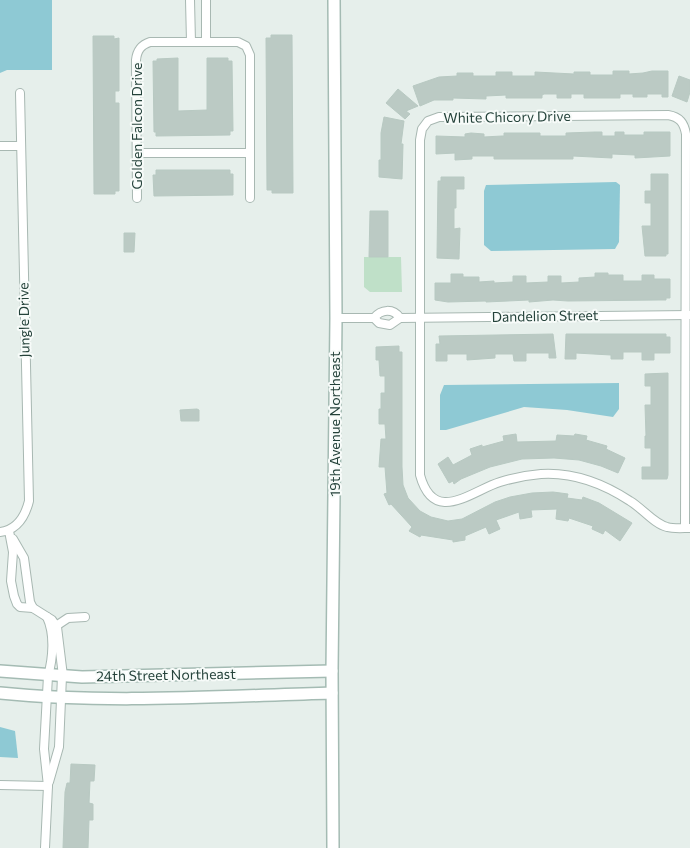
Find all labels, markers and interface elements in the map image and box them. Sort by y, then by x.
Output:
street label: Golden Falcon Drive [128,63,145,189]
street label: White Chicory Drive [443,107,571,126]
street label: Jungle Drive [14,282,33,358]
street label: Dandelion Street [491,306,599,325]
street label: 19th Avenue Northeast [326,351,343,497]
street label: 24th Street Northeast [96,665,236,684]

